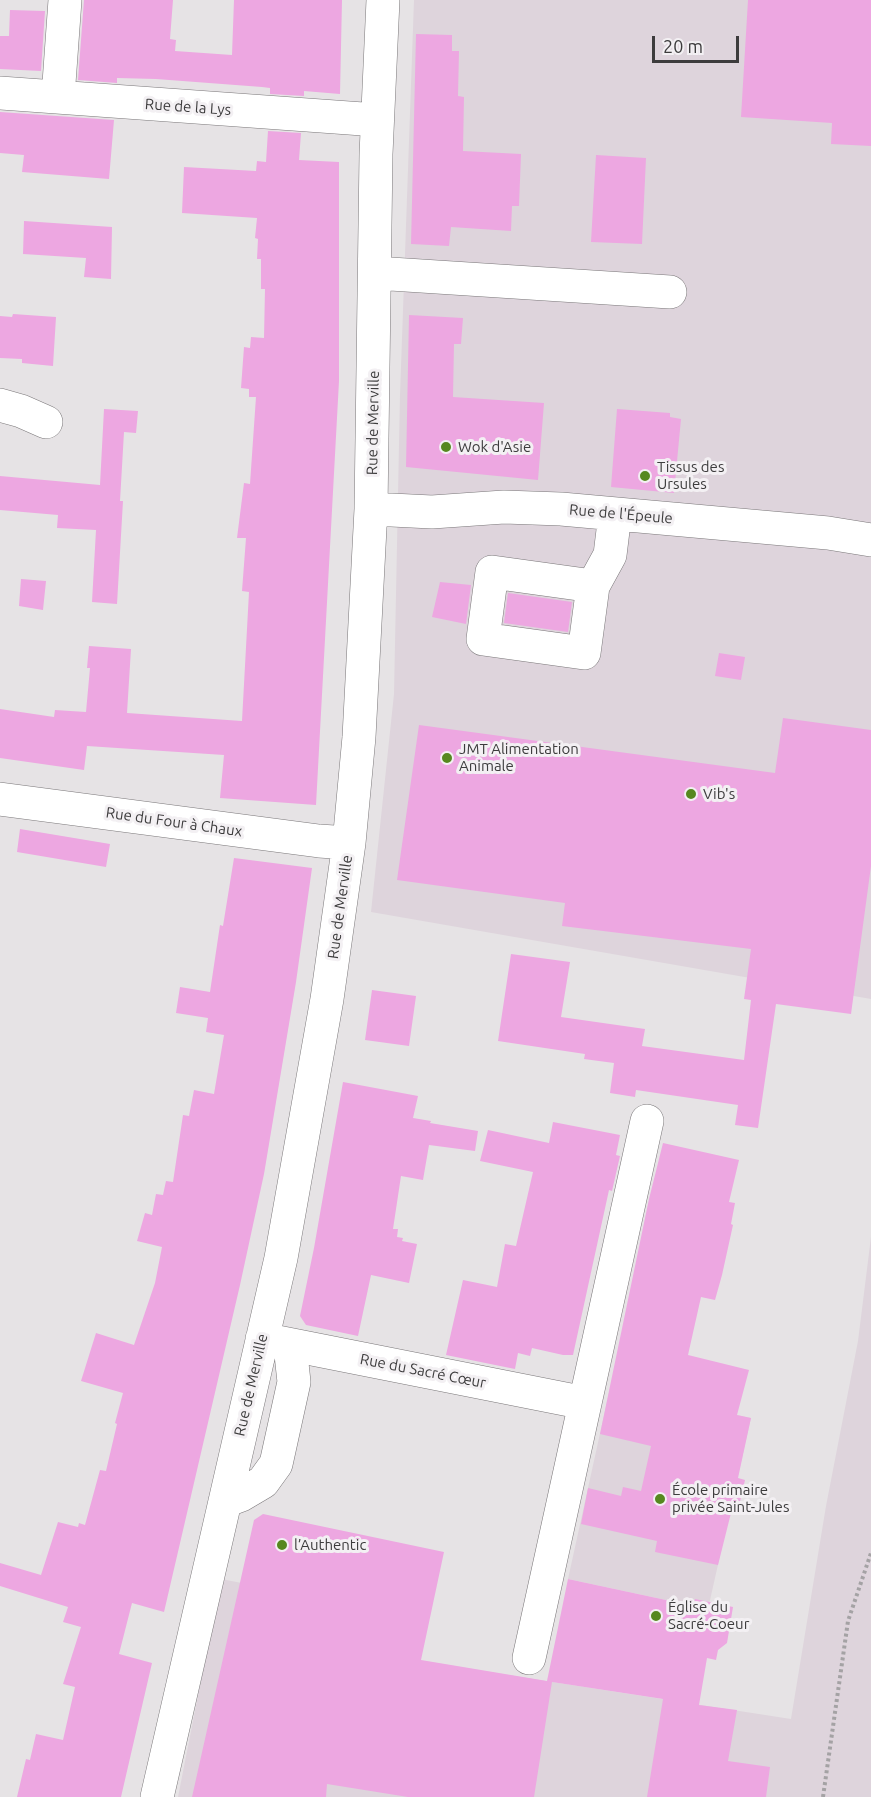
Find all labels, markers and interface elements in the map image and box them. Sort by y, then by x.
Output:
scale bar [655,24,742,62]
text: 20 m [663,36,703,56]
street label: Rue de la Lys [144,95,232,119]
street label: Rue de Merville [363,371,383,475]
place label: Wok d'Asie [458,438,531,456]
marker: Wok d'Asie [439,440,453,454]
place label: Tissus des Ursules [657,458,724,493]
marker: Tissus des Ursules [638,469,652,483]
street label: Rue de l'Épeule [568,501,674,527]
place label: JMT Alimentation Animale [459,740,579,775]
marker: JMT Alimentation Animale [440,751,454,765]
place label: Vib's [703,785,735,803]
marker: Vib's [684,787,698,801]
street label: Rue du Four à Chaux [105,804,243,840]
street label: Rue de Merville [324,854,356,960]
street label: Rue de Merville [230,1332,272,1438]
street label: Rue du Sacré Cœur [358,1350,488,1392]
place label: École primaire privée Saint-Jules [672,1481,789,1516]
marker: École primaire privée Saint-Jules [653,1492,667,1506]
place label: l’Authentic [294,1536,366,1554]
marker: l’Authentic [275,1538,289,1552]
place label: Église du Sacré-Coeur [668,1598,749,1633]
marker: Église du Sacré-Coeur [649,1609,663,1623]

